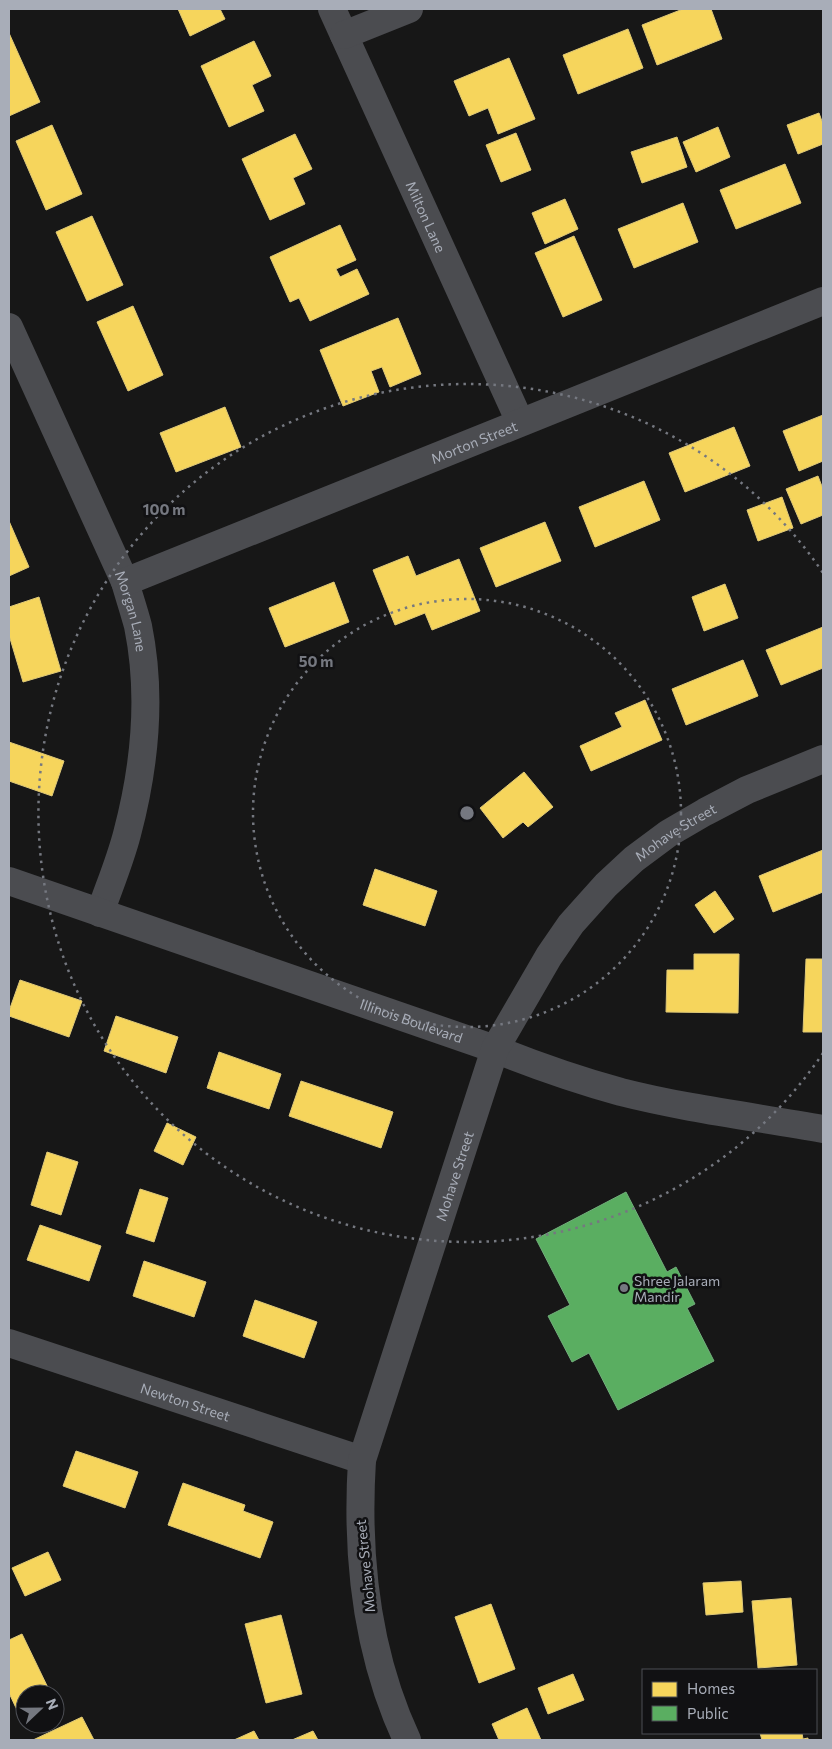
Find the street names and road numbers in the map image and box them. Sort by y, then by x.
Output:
street label: Milton Lane [403,178,450,255]
street label: Morton Street [428,416,520,467]
street label: Morgan Lane [112,568,151,653]
street label: Mohave Street [631,799,719,864]
street label: Illinois Boulevard [358,995,465,1046]
street label: Mohave Street [431,1129,476,1223]
street label: Newton Street [139,1379,233,1424]
street label: Mohave Street [352,1518,378,1613]

